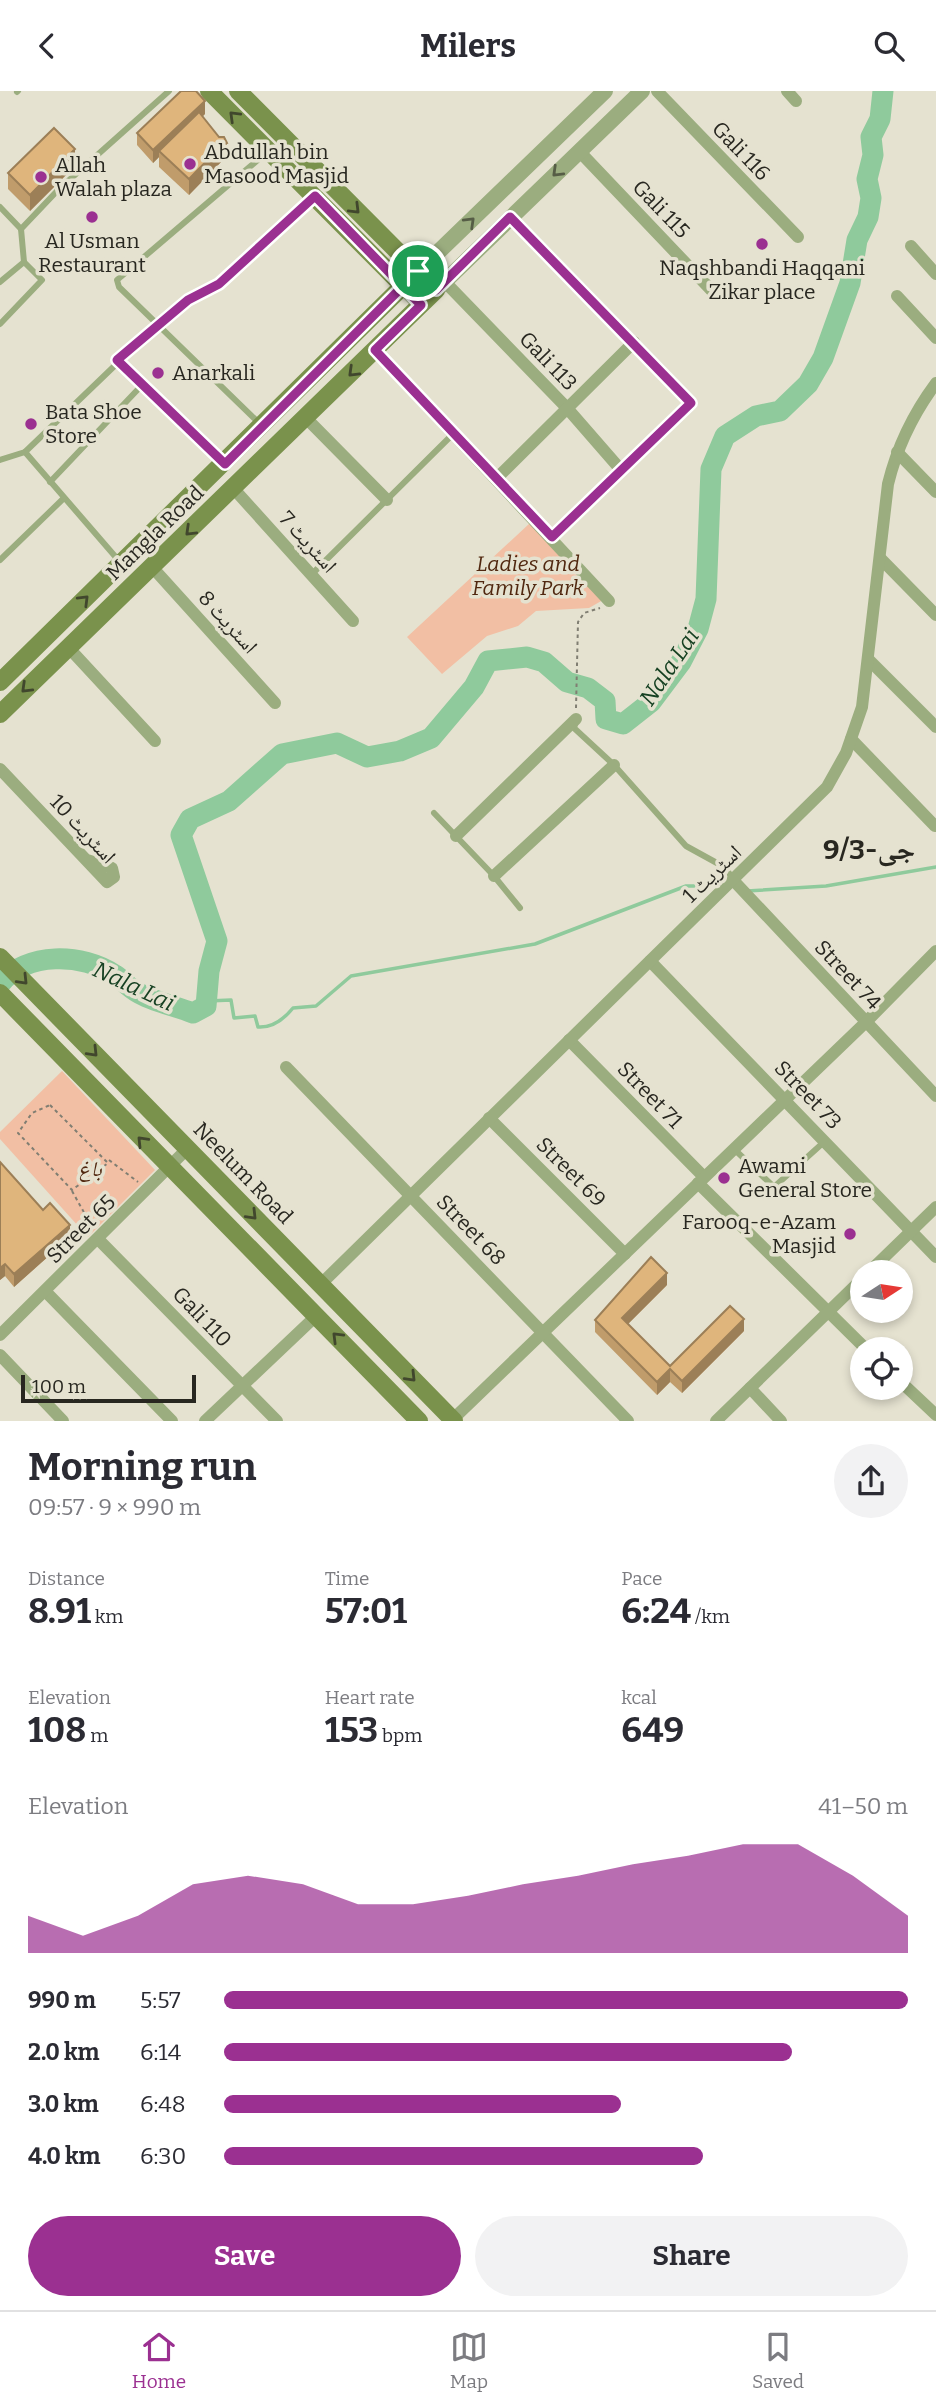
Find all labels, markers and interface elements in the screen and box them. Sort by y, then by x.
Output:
icon: back [28,27,66,65]
text: Milers [420,27,516,65]
icon: search [870,27,908,65]
one-way arrow [230,111,243,124]
street label: Gali 116 [706,116,776,186]
place label: Abdullah bin Masood Masjid [204,139,349,189]
place label: Allah Walah plaza [55,152,173,202]
marker: Abdullah bin Masood Masjid [182,156,198,172]
one-way arrow [552,163,565,176]
marker: Allah Walah plaza [33,169,49,185]
street label: Gali 115 [627,174,695,244]
one-way arrow [347,200,360,213]
marker: Al Usman Restaurant [84,209,100,225]
one-way arrow [462,217,475,230]
place label: Al Usman Restaurant [38,228,146,278]
marker: Naqshbandi Haqqani Zikar place [754,236,770,252]
pin [388,241,448,301]
icon: arrive [399,252,437,290]
place label: Naqshbandi Haqqani Zikar place [659,255,865,305]
street label: Gali 113 [514,326,582,396]
place label: Anarkali [172,360,255,386]
one-way arrow [348,364,361,377]
marker: Anarkali [150,365,166,381]
place label: Bata Shoe Store [45,399,142,449]
marker: Bata Shoe Store [23,416,39,432]
street label: Mangla Road [101,480,209,586]
street label: اسٹریٹ 7 [274,506,342,578]
one-way arrow [185,522,198,535]
park label: Ladies and Family Park [472,551,585,601]
street label: اسٹریٹ 8 [193,585,263,659]
one-way arrow [75,596,88,609]
water label: Nala Lai [633,623,705,711]
one-way arrow [21,680,34,693]
street label: اسٹریٹ 10 [44,789,122,869]
district label: جی-9/3 [823,833,915,867]
street label: اسٹریٹ 1 [677,840,747,908]
street label: Street 74 [809,935,887,1015]
water label: Nala Lai [89,955,180,1017]
one-way arrow [14,972,27,985]
one-way arrow [85,1044,97,1056]
street label: Street 73 [769,1055,847,1135]
street label: Street 71 [612,1056,688,1134]
street label: Neelum Road [188,1117,298,1229]
street label: Street 69 [531,1132,611,1212]
one-way arrow [138,1136,151,1149]
place label: Awami General Store [738,1153,872,1203]
park label: باغ [78,1156,102,1182]
marker: Awami General Store [716,1170,732,1186]
street label: Street 65 [41,1189,121,1269]
street label: Street 68 [431,1189,511,1271]
one-way arrow [243,1207,256,1220]
place label: Farooq-e-Azam Masjid [682,1209,836,1259]
marker: Farooq-e-Azam Masjid [842,1226,858,1242]
north arrow [850,1260,914,1323]
map controls [850,1260,913,1400]
street label: Gali 110 [167,1281,237,1353]
one-way arrow [332,1333,345,1346]
button: locate [850,1337,913,1400]
one-way arrow [403,1369,416,1382]
scale bar [21,1372,196,1404]
text: 100 m [32,1375,86,1398]
text: Morning run [28,1444,256,1490]
button: share [834,1444,908,1518]
text: 09:57 · 9 × 990 m [28,1493,201,1521]
text: Distance [28,1567,105,1590]
text: Time [325,1567,370,1590]
text: Pace [621,1567,662,1590]
text: 8.91 [28,1590,91,1632]
text: 57:01 [325,1590,407,1632]
text: 6:24 [621,1590,691,1632]
text: km [91,1605,123,1628]
text: /km [691,1605,730,1628]
text: Elevation [28,1686,111,1709]
text: Heart rate [325,1686,415,1709]
text: kcal [621,1686,657,1709]
text: 108 [28,1709,86,1751]
text: 153 [325,1709,378,1751]
text: 649 [621,1709,684,1751]
text: m [86,1724,108,1747]
text: bpm [378,1724,422,1747]
text: Elevation [28,1792,128,1820]
text: 41–50 m [818,1792,908,1820]
text: 990 m [28,1986,96,2014]
text: 5:57 [140,1986,181,2014]
text: 2.0 km [28,2038,99,2066]
text: 6:14 [140,2038,181,2066]
text: 3.0 km [28,2090,99,2118]
text: 6:48 [140,2090,186,2118]
text: 4.0 km [28,2142,100,2170]
text: 6:30 [140,2142,186,2170]
button: Save [28,2216,461,2296]
button: Share [475,2216,908,2296]
tab: Home [132,2328,186,2393]
tab: Map [450,2328,488,2393]
tab: Saved [752,2328,804,2393]

